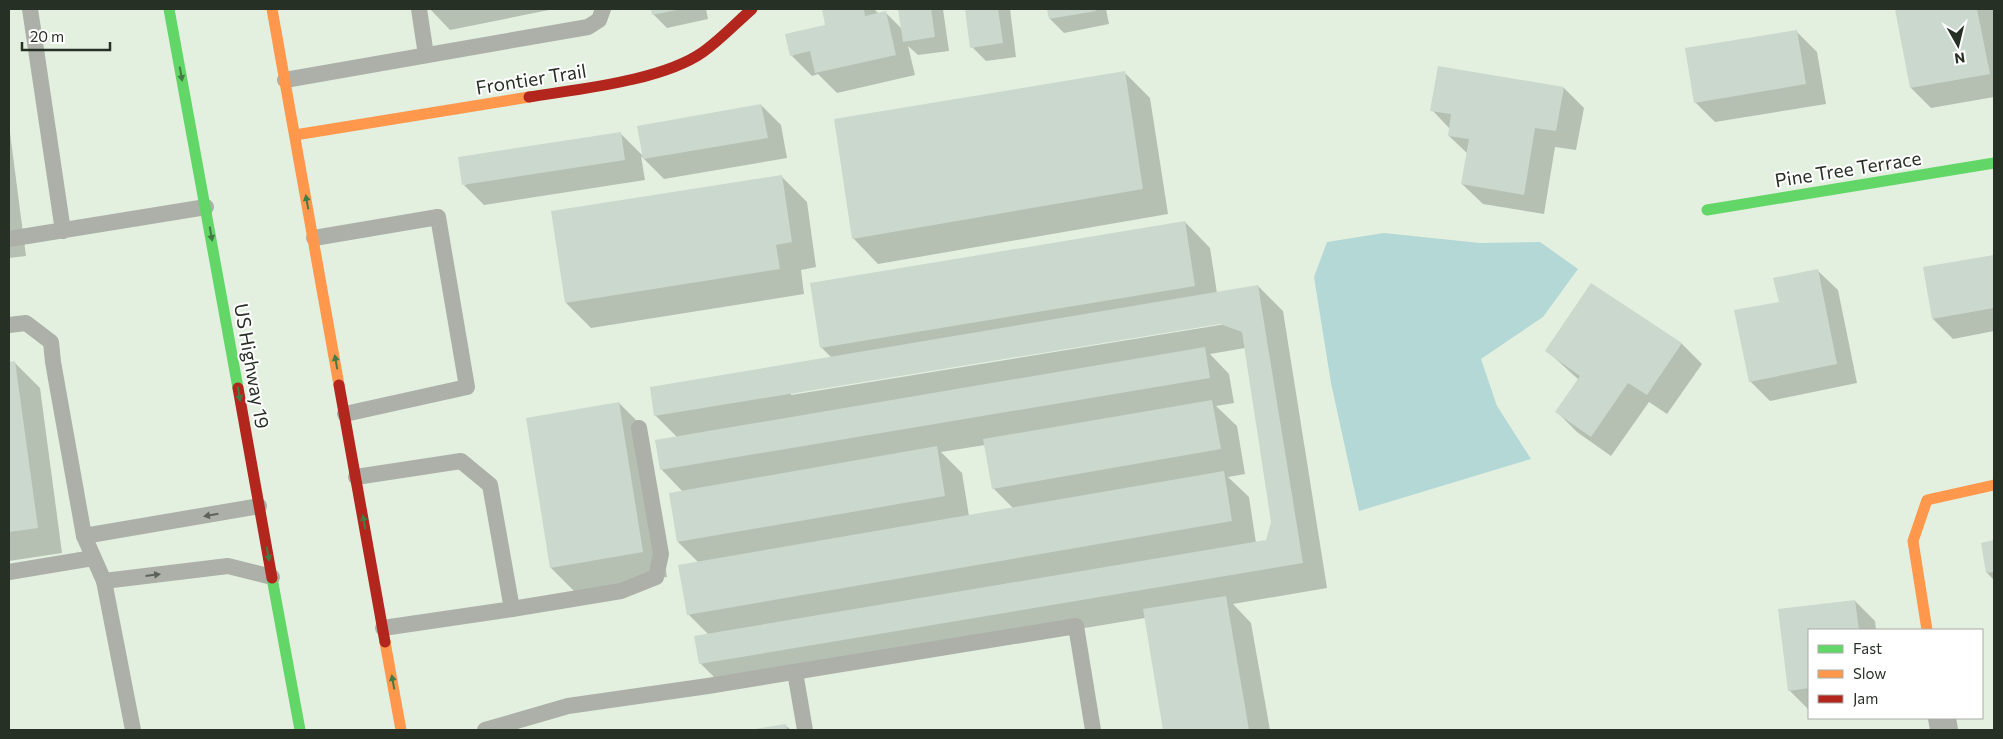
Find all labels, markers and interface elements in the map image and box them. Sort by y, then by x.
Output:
scale bar [22,20,110,52]
north arrow [1933,20,1983,70]
text: 20 m [30,27,64,45]
text: N [1953,49,1966,68]
street label: Frontier Trail [474,58,588,99]
one-way arrow [178,66,186,82]
street label: Pine Tree Terrace [1773,146,1923,191]
one-way arrow [303,194,311,210]
one-way arrow [207,226,215,242]
street label: US Highway 19 [230,302,275,430]
one-way arrow [331,354,339,370]
one-way arrow [235,386,243,401]
one-way arrow [203,511,219,519]
one-way arrow [360,514,368,530]
one-way arrow [264,546,272,561]
one-way arrow [145,571,161,579]
legend [1808,629,1983,719]
text: Fast [1853,639,1882,657]
text: Slow [1853,664,1886,682]
one-way arrow [388,674,396,690]
text: Jam [1853,689,1878,707]

